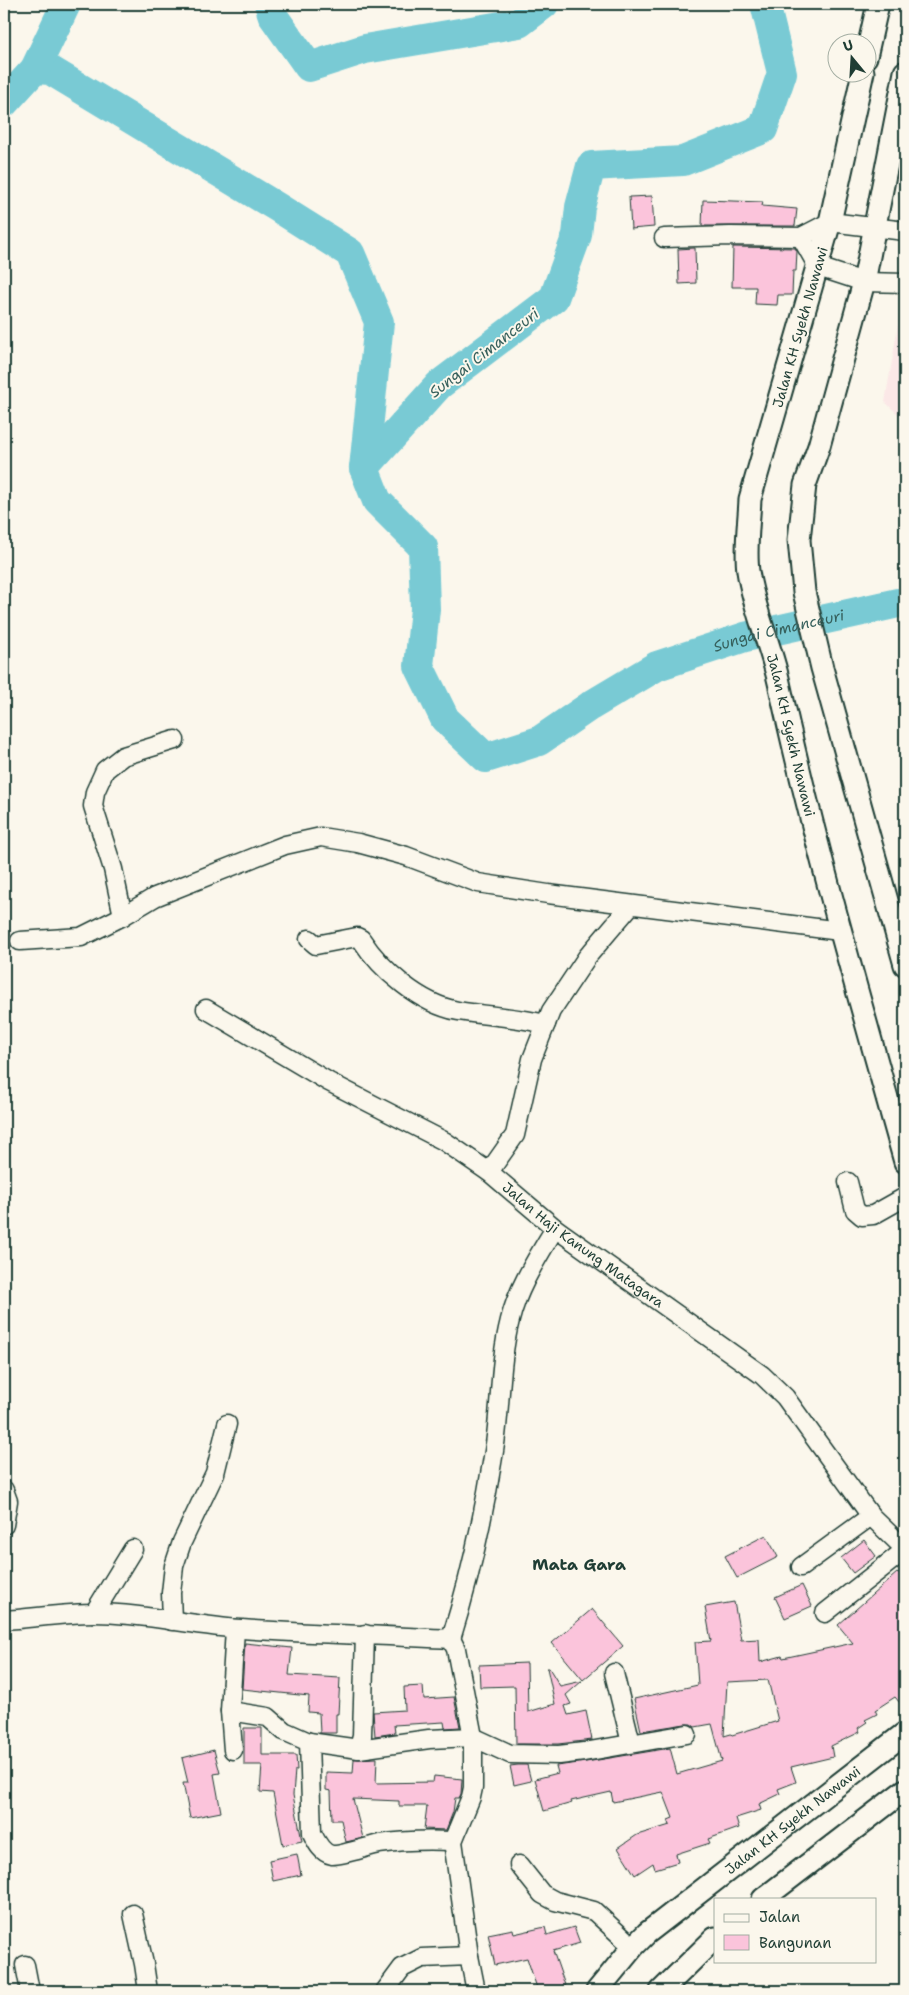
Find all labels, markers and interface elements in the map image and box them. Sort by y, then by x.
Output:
north arrow [826,32,876,82]
text: U [841,36,855,56]
street label: Jalan KH Syekh Nawawi [768,244,832,410]
water label: Sungai Cimanceuri [425,303,544,402]
water label: Sungai Cimanceuri [710,605,847,657]
street label: Jalan KH Syekh Nawawi [763,652,819,818]
street label: Jalan Haji Kanung Matagara [499,1178,668,1312]
district label: Mata Gara [532,1554,626,1575]
street label: Jalan KH Syekh Nawawi [721,1762,864,1878]
legend [714,1898,876,1962]
text: Jalan [759,1907,800,1927]
text: Bangunan [759,1933,831,1953]

